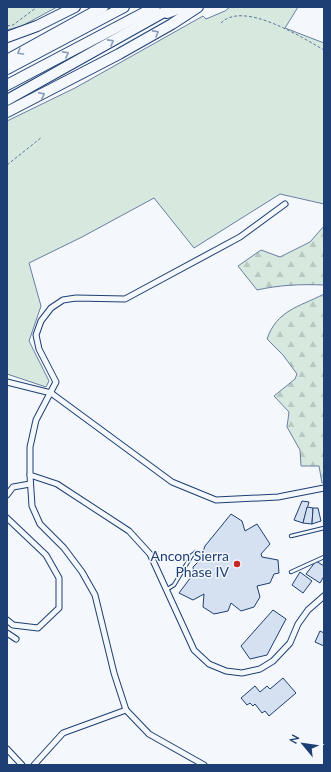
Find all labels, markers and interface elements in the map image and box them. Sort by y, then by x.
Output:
one-way arrow [152,31,159,38]
one-way arrow [107,39,114,46]
one-way arrow [17,48,24,55]
one-way arrow [62,52,70,59]
one-way arrow [38,92,45,100]
place label: Ancon Sierra Phase IV [151,547,230,580]
marker: Ancon Sierra Phase IV [232,559,242,569]
north arrow [283,724,323,764]
text: N [286,732,302,746]

